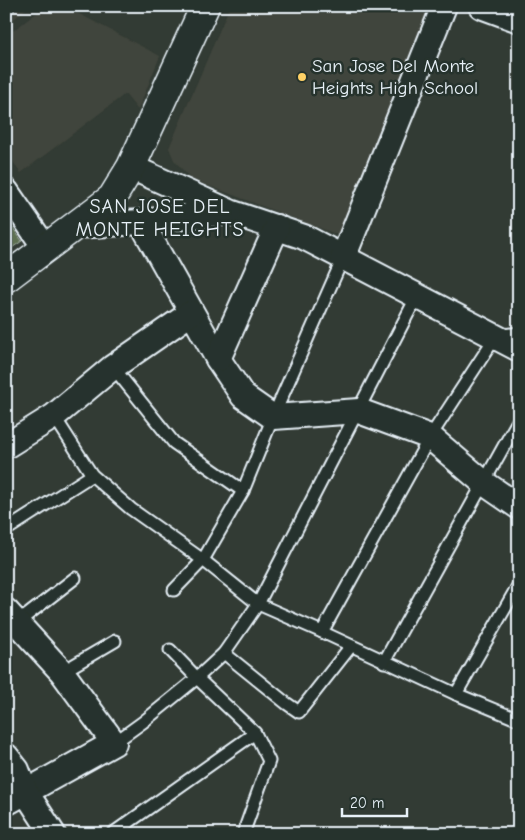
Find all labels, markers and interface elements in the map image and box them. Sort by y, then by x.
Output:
place label: San Jose Del Monte Heights High School [312,55,478,99]
marker: San Jose Del Monte Heights High School [296,71,308,83]
district label: SAN JOSE DEL MONTE HEIGHTS [76,195,244,241]
scale bar [342,785,408,817]
text: 20 m [350,794,384,812]

